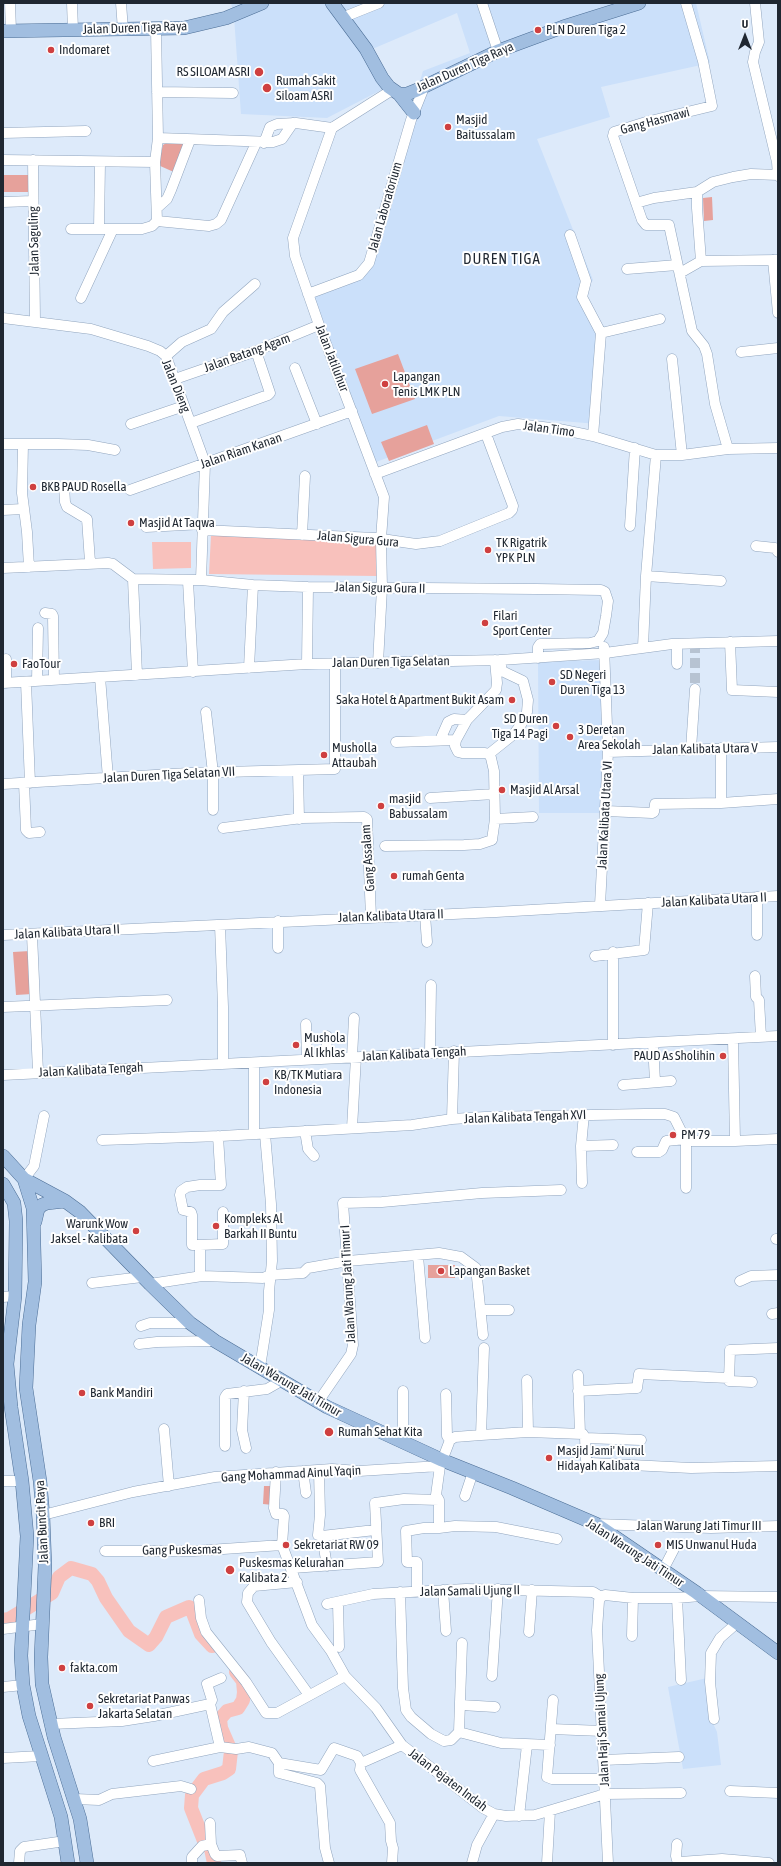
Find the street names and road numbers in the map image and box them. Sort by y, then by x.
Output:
street label: Jalan Duren Tiga Raya [82,18,188,38]
street label: Jalan Duren Tiga Raya [414,39,516,95]
street label: Gang Hasmawi [619,104,691,138]
street label: Jalan Laboratorium [365,160,405,254]
street label: Jalan Saguling [26,206,42,276]
street label: Jalan Jatiluhur [312,322,352,394]
street label: Jalan Batang Agam [202,330,292,376]
street label: Jalan Dieng [158,357,194,415]
street label: Jalan Timo [522,418,576,440]
street label: Jalan Riam Kanan [198,430,284,472]
street label: Jalan Sigura Gura [316,528,400,550]
street label: Jalan Sigura Gura II [335,579,425,597]
street label: Jalan Duren Tiga Selatan [332,653,450,671]
street label: Jalan Kalibata Utara V [652,740,758,758]
street label: Jalan Kalibata Utara VI [594,760,616,870]
street label: Jalan Duren Tiga Selatan VII [102,764,236,786]
street label: Gang Assalam [358,824,378,892]
street label: Jalan Kalibata Utara II [661,889,767,911]
street label: Jalan Kalibata Utara II [338,906,444,926]
street label: Jalan Kalibata Utara II [14,921,120,943]
street label: Jalan Kalibata Tengah [361,1043,467,1065]
street label: Jalan Kalibata Tengah [38,1059,144,1081]
street label: Jalan Kalibata Tengah XVI [464,1107,586,1127]
street label: Jalan Warung Jati Timur I [337,1224,359,1344]
street label: Jalan Warung Jati Timur [238,1350,344,1420]
street label: Gang Mohammad Ainul Yaqin [221,1463,361,1485]
street label: Jalan Buncit Raya [32,1480,52,1564]
street label: Jalan Warung Jati Timur [583,1516,687,1590]
street label: Jalan Warung Jati Timur III [636,1518,762,1534]
street label: Gang Puskesmas [142,1542,222,1558]
street label: Jalan Samali Ujung II [420,1582,520,1600]
street label: Jalan Haji Samali Ujung [591,1673,613,1787]
street label: Jalan Pejaten Indah [405,1745,491,1815]

